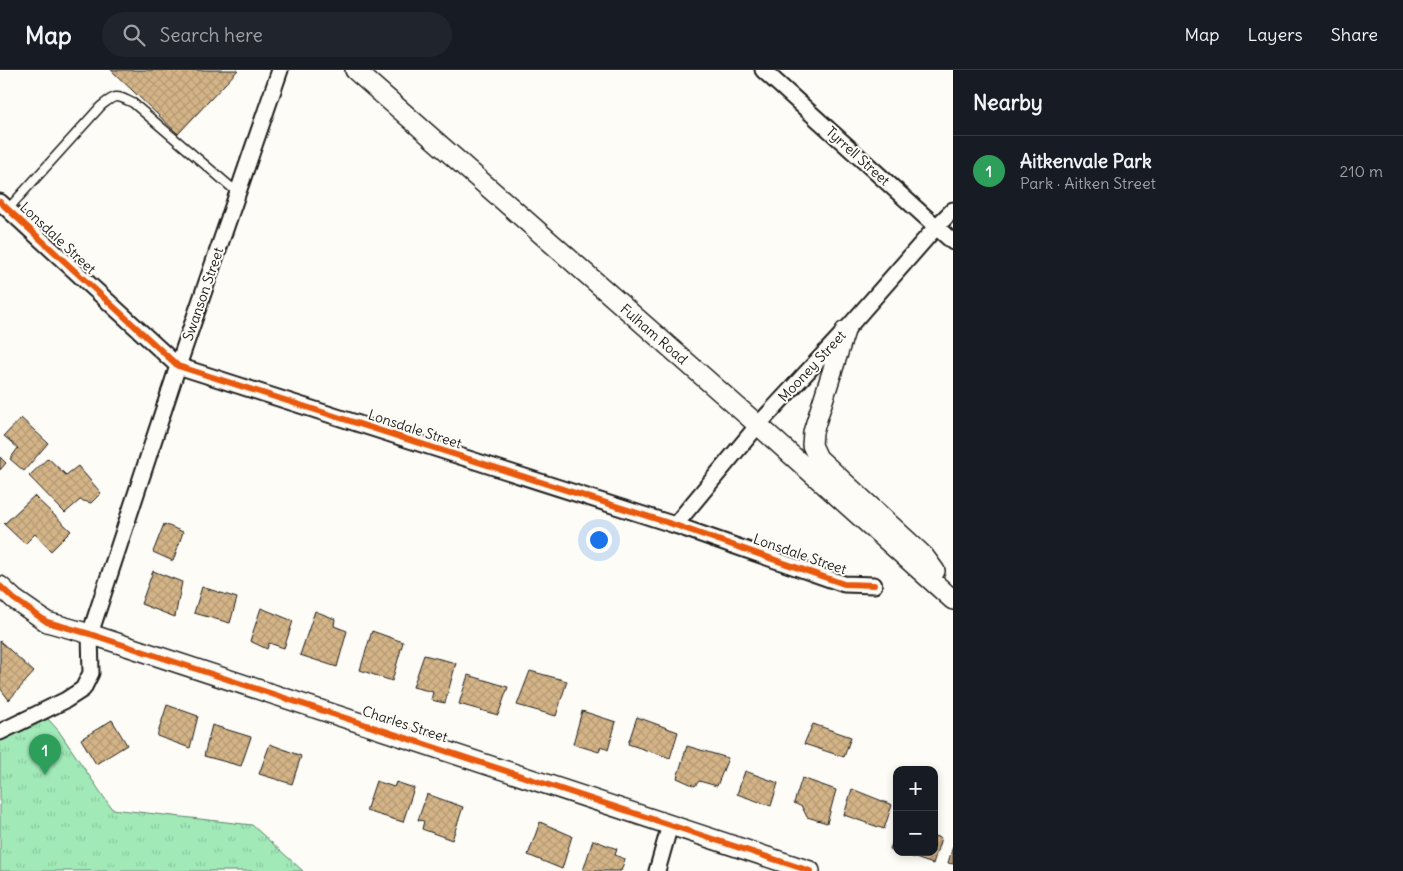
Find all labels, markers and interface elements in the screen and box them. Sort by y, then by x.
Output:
search box [102,12,452,57]
text: Map [25,20,72,50]
icon: search [120,21,148,49]
text: Search here [160,23,263,47]
text: Map [1184,23,1219,46]
text: Layers [1247,23,1303,46]
text: Share [1331,23,1378,46]
text: Nearby [973,89,1043,116]
street label: Tyrrell Street [822,123,894,190]
text: Aitkenvale Park [1020,149,1152,173]
text: 1 [986,161,992,181]
text: 210 m [1340,161,1383,181]
text: Park · Aitken Street [1020,173,1156,193]
street label: Lonsdale Street [16,198,100,278]
street label: Swanson Street [179,245,228,343]
street label: Fulham Road [617,300,691,368]
street label: Mooney Street [774,326,850,406]
street label: Lonsdale Street [366,405,464,453]
your location [586,527,612,553]
street label: Lonsdale Street [751,530,849,578]
street label: Charles Street [360,702,450,746]
pin: 1 [29,734,61,775]
map controls [893,766,938,856]
button: + [893,766,938,811]
button: − [893,811,938,856]

